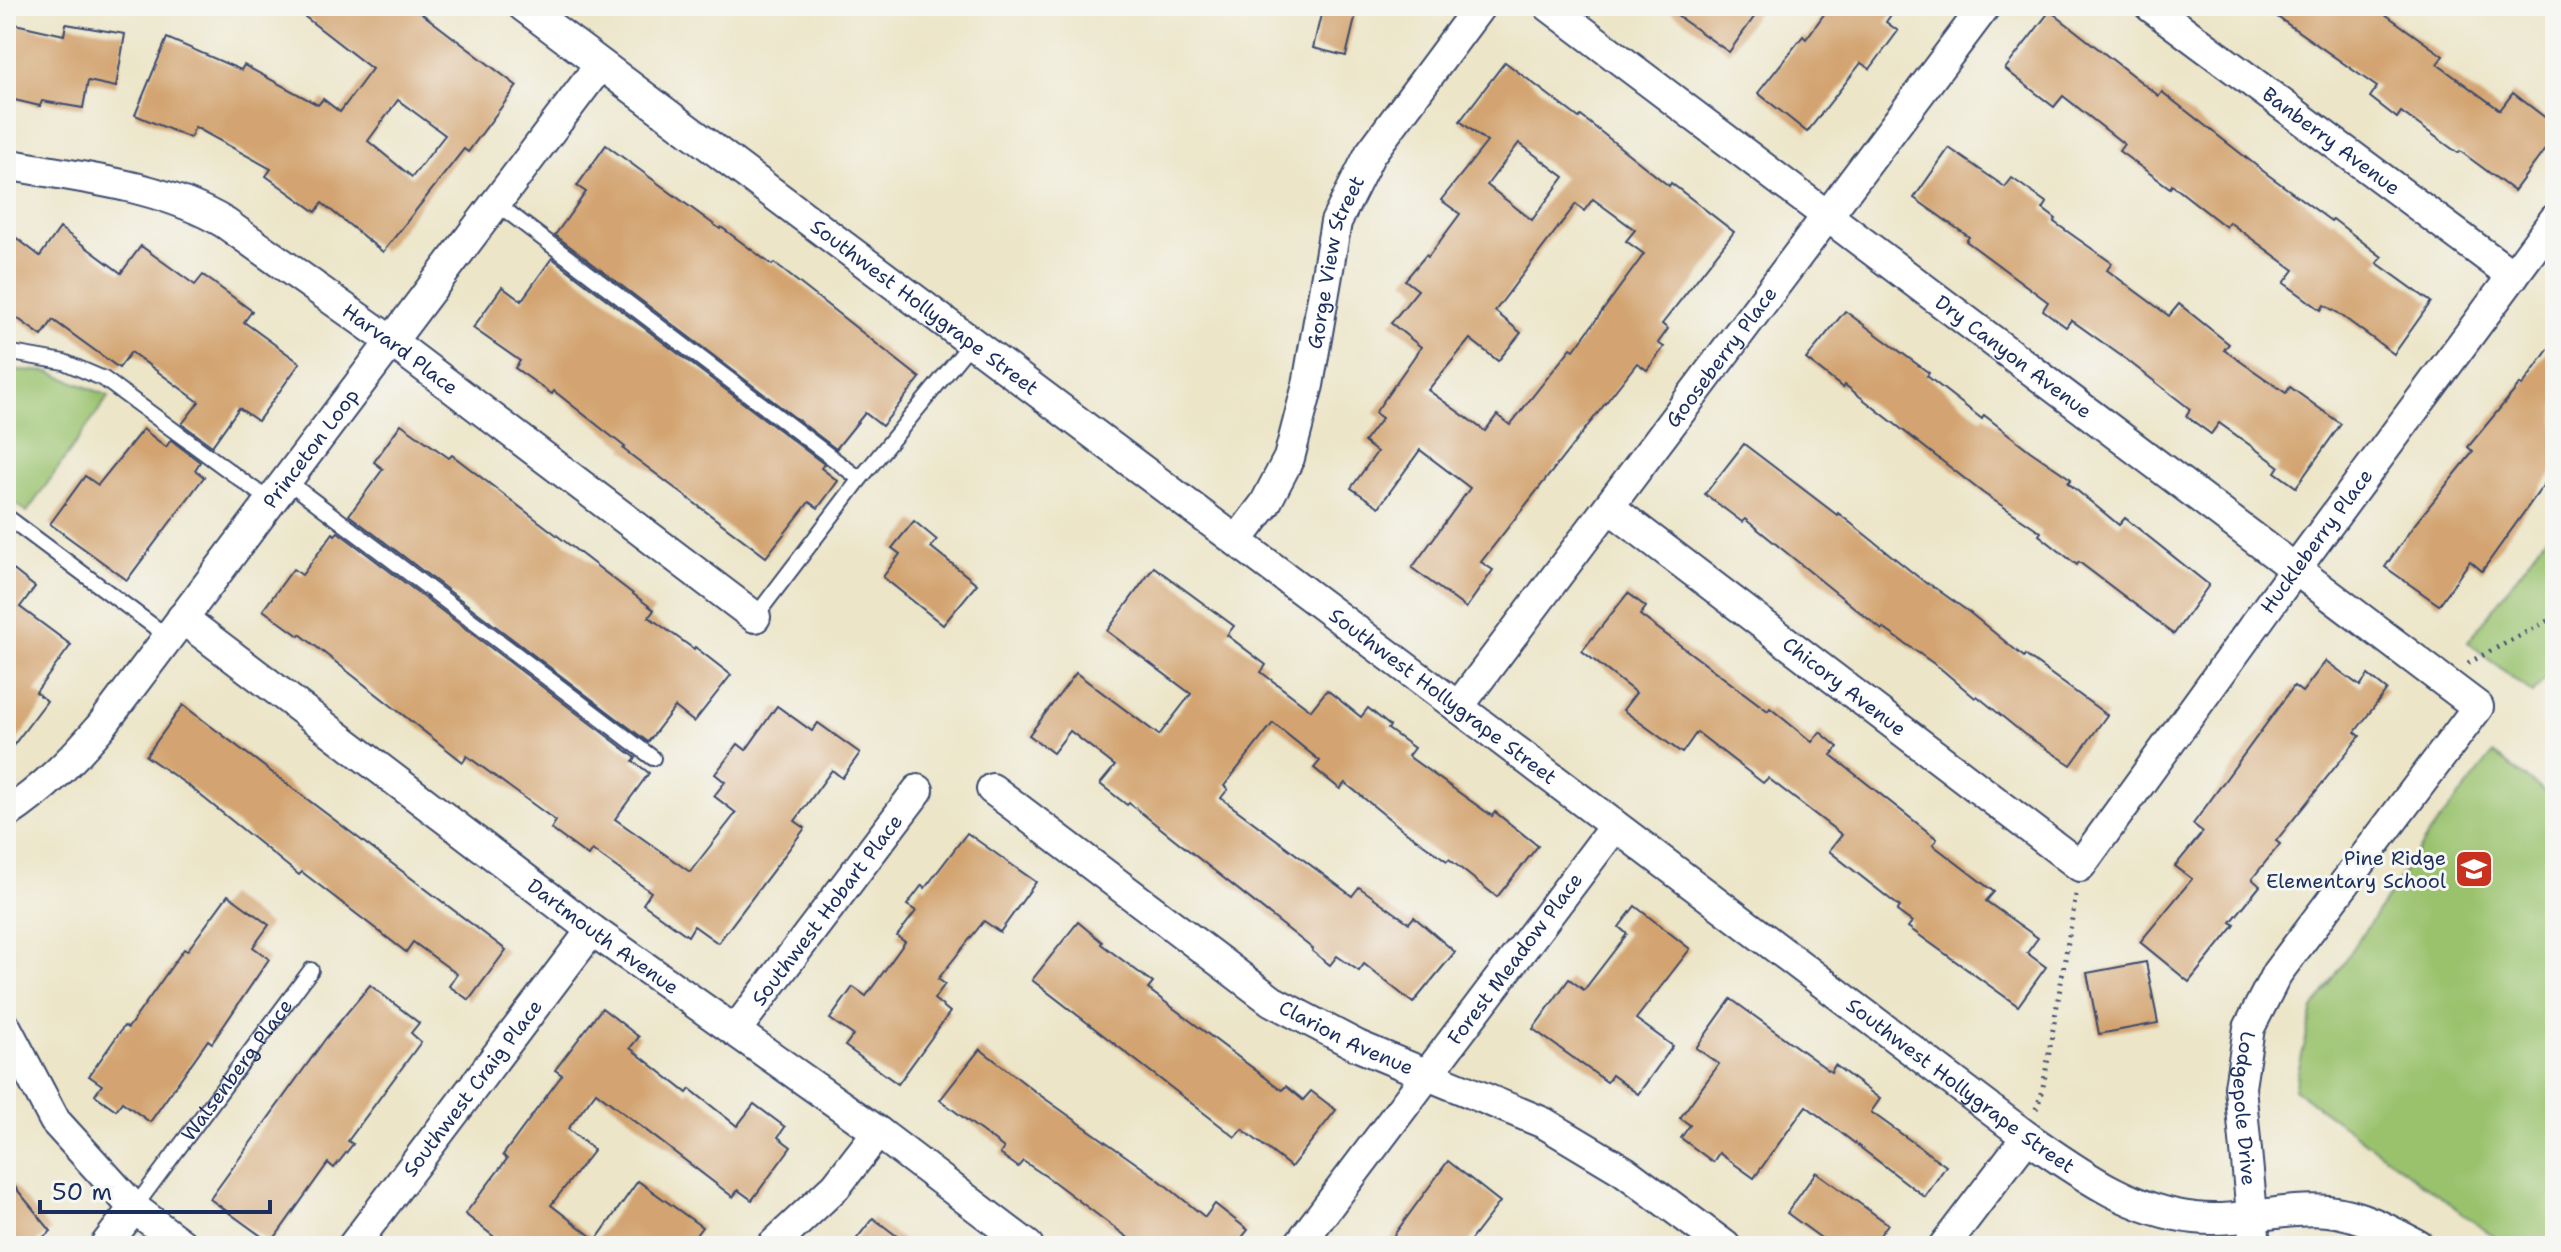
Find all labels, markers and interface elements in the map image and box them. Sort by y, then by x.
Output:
street label: Banberry Avenue [2257,81,2406,201]
street label: Gorge View Street [1301,171,1370,351]
street label: Southwest Hollygrape Street [805,213,1044,401]
street label: Gooseberry Place [1660,281,1783,433]
street label: Dry Canyon Avenue [1930,289,2097,424]
street label: Harvard Place [337,298,463,400]
street label: Princeton Loop [257,383,364,513]
street label: Huckleberry Place [2254,463,2378,619]
street label: Southwest Hollygrape Street [1324,602,1562,790]
street label: Chicory Avenue [1777,631,1912,742]
street label: Southwest Hobart Place [746,809,908,1011]
place label: Pine Ridge Elementary School [2266,845,2446,894]
school or university icon: Pine Ridge Elementary School [2453,848,2495,890]
street label: Forest Meadow Place [1442,867,1588,1050]
street label: Dartmouth Avenue [522,873,684,1000]
street label: Southwest Hollygrape Street [1841,992,2080,1179]
street label: Walsenberg Place [175,994,298,1146]
street label: Southwest Craig Place [397,994,548,1182]
street label: Clarion Avenue [1275,994,1417,1081]
street label: Lodgepole Drive [2227,1030,2262,1187]
scale bar [40,1164,270,1214]
text: 50 m [52,1176,112,1208]

